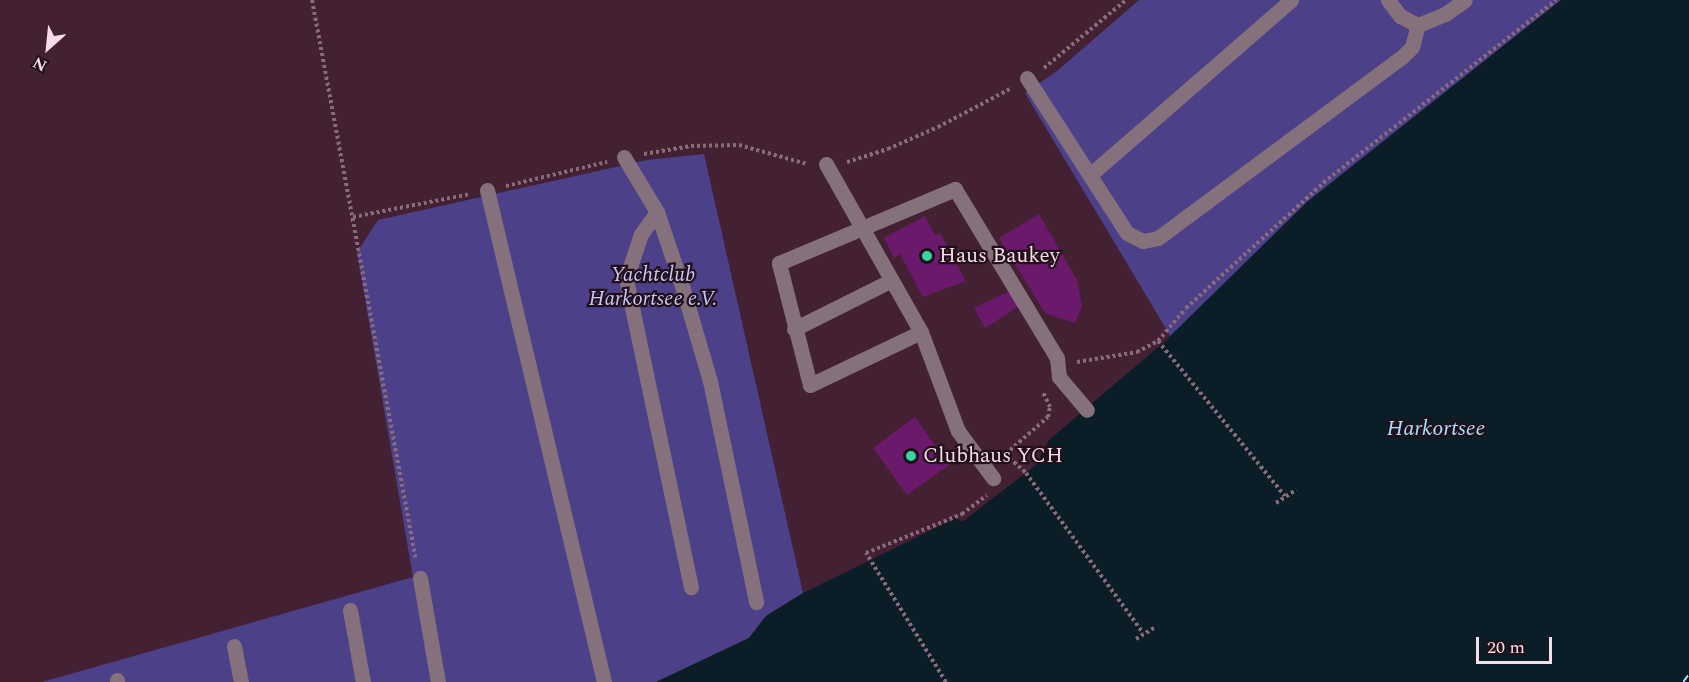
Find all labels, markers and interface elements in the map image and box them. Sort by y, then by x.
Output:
north arrow [18,18,78,78]
text: N [29,50,51,78]
place label: Haus Baukey [939,243,1060,269]
marker: Haus Baukey [920,249,934,263]
park label: Yachtclub Harkortsee e.V. [589,262,717,312]
water label: Harkortsee [1387,416,1485,442]
place label: Clubhaus YCH [923,443,1063,469]
marker: Clubhaus YCH [904,449,918,463]
scale bar [1479,625,1556,663]
text: 20 m [1487,634,1525,661]

